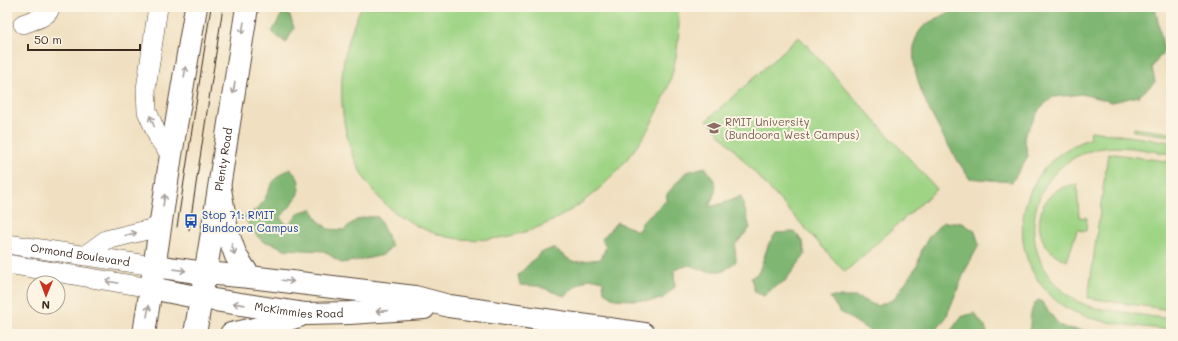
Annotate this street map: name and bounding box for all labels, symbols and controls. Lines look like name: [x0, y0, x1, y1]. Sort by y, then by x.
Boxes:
one-way arrow: [239, 21, 247, 34]
scale bar: [28, 26, 140, 52]
text: 50 m: [34, 31, 62, 47]
one-way arrow: [181, 65, 189, 78]
one-way arrow: [230, 81, 238, 94]
place label: RMIT University (Bundoora West Campus): [725, 114, 859, 142]
one-way arrow: [147, 115, 155, 127]
school or university icon: RMIT University (Bundoora West Campus): [706, 120, 722, 136]
street label: Plenty Road: [211, 126, 235, 192]
one-way arrow: [160, 194, 168, 207]
place label: Stop 71: RMIT Bundoora Campus: [202, 207, 298, 235]
bus stop icon: Stop 71: RMIT Bundoora Campus: [183, 213, 199, 229]
one-way arrow: [124, 230, 137, 238]
street label: Ormond Boulevard: [30, 240, 131, 269]
one-way arrow: [230, 242, 237, 255]
one-way arrow: [173, 266, 186, 273]
north arrow: [26, 275, 66, 315]
one-way arrow: [281, 277, 294, 285]
one-way arrow: [106, 278, 119, 286]
text: N: [42, 298, 50, 313]
street label: McKimmies Road: [254, 298, 344, 321]
one-way arrow: [233, 300, 246, 308]
one-way arrow: [144, 305, 152, 318]
one-way arrow: [376, 307, 389, 314]

